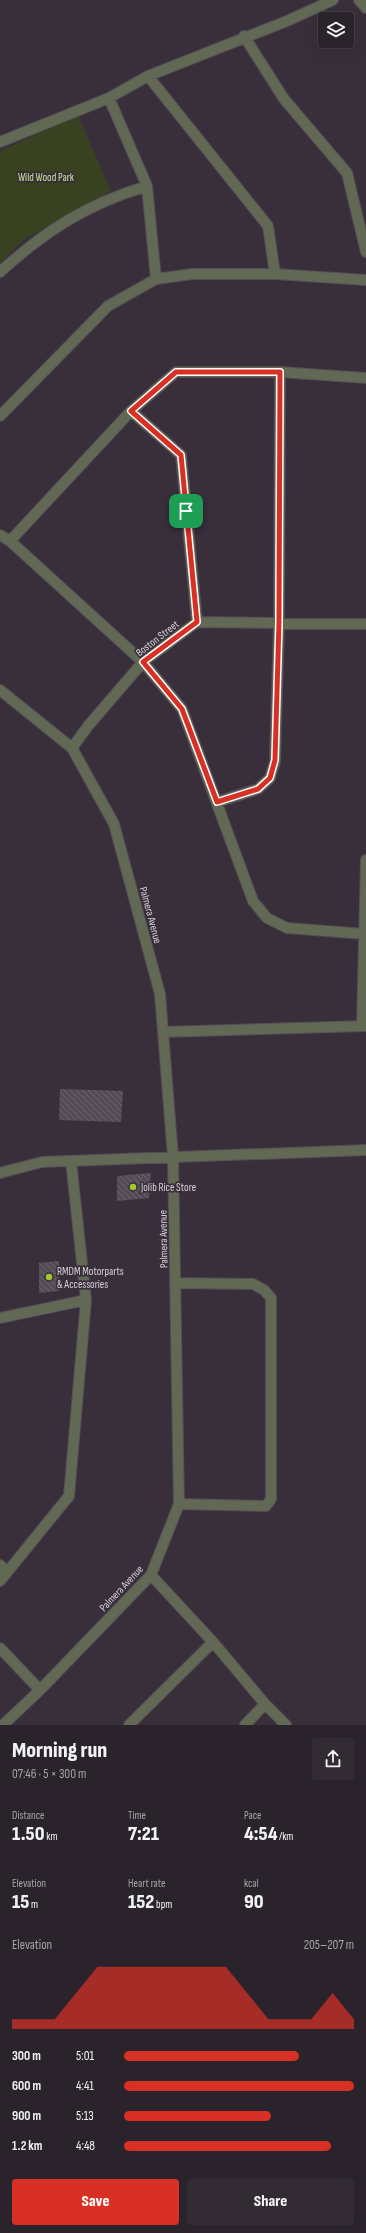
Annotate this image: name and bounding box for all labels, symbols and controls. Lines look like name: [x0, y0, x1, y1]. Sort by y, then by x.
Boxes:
map controls: [318, 12, 354, 48]
button: layers: [318, 12, 354, 48]
park label: Wild Wood Park: [18, 171, 75, 184]
pin: [169, 494, 203, 528]
icon: arrive: [175, 500, 197, 522]
street label: Boston Street: [133, 617, 182, 659]
street label: Palmera Avenue: [137, 885, 164, 945]
place label: Jolib Rice Store: [140, 1181, 196, 1194]
marker: Jolib Rice Store: [128, 1182, 138, 1192]
street label: Palmera Avenue: [156, 1210, 171, 1268]
place label: RMDM Motorparts & Accessories: [57, 1265, 124, 1291]
marker: RMDM Motorparts & Accessories: [44, 1272, 54, 1282]
street label: Palmera Avenue: [97, 1563, 146, 1614]
text: Morning run: [12, 1737, 107, 1764]
button: share: [312, 1738, 354, 1780]
text: 07:46 · 5 × 300 m: [12, 1766, 86, 1782]
text: Distance: [12, 1809, 44, 1822]
text: Time: [128, 1809, 146, 1822]
text: Pace: [244, 1809, 262, 1822]
text: 1.50: [12, 1822, 45, 1846]
text: 7:21: [128, 1822, 159, 1846]
text: 4:54: [244, 1822, 277, 1846]
text: km: [45, 1830, 58, 1843]
text: /km: [277, 1830, 293, 1843]
text: Elevation: [12, 1877, 46, 1890]
text: Heart rate: [128, 1877, 166, 1890]
text: kcal: [244, 1877, 259, 1890]
text: 15: [12, 1890, 29, 1914]
text: 152: [128, 1890, 154, 1914]
text: 90: [244, 1890, 264, 1914]
text: m: [29, 1898, 38, 1911]
text: bpm: [154, 1898, 172, 1911]
text: Elevation: [12, 1937, 52, 1953]
text: 205–207 m: [304, 1937, 354, 1953]
text: 300 m: [12, 2048, 41, 2064]
text: 5:01: [76, 2048, 94, 2064]
text: 600 m: [12, 2078, 41, 2094]
text: 4:41: [76, 2078, 94, 2094]
text: 900 m: [12, 2108, 41, 2124]
text: 5:13: [76, 2108, 94, 2124]
text: 1.2 km: [12, 2138, 42, 2154]
text: 4:48: [76, 2138, 95, 2154]
button: Save: [12, 2179, 179, 2225]
button: Share: [187, 2179, 354, 2225]

